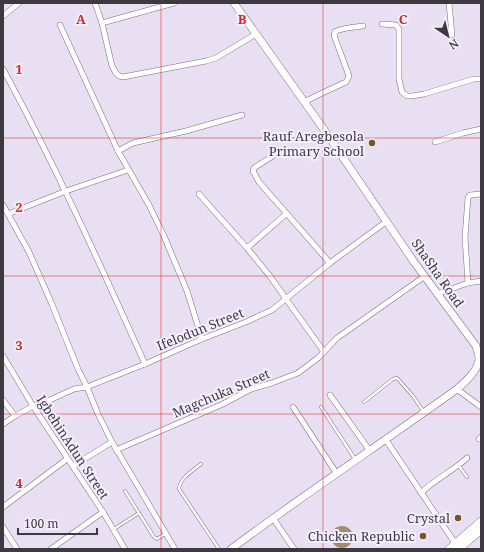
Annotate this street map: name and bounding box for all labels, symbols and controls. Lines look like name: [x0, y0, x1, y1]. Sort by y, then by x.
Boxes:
text: A: [76, 10, 86, 28]
text: B: [238, 10, 247, 28]
text: C: [399, 10, 408, 28]
north arrow: [428, 16, 468, 56]
text: N: [446, 36, 462, 53]
text: 1: [15, 60, 23, 78]
place label: Rauf Aregbesola Primary School: [263, 127, 364, 160]
marker: Rauf Aregbesola Primary School: [367, 138, 377, 148]
text: 2: [15, 198, 23, 216]
street label: ShaSha Road: [408, 235, 468, 311]
street label: Ifelodun Street: [154, 303, 247, 355]
text: 3: [15, 336, 23, 354]
street label: Magchuka Street: [170, 364, 273, 422]
street label: IgbehinAdun Street: [33, 391, 114, 503]
text: 4: [15, 474, 23, 492]
place label: Crystal: [407, 509, 450, 527]
scale bar: [18, 510, 97, 536]
marker: Crystal: [453, 513, 463, 523]
text: 100 m: [24, 515, 59, 532]
place label: Chicken Republic: [308, 527, 415, 545]
marker: Chicken Republic: [418, 531, 428, 541]

